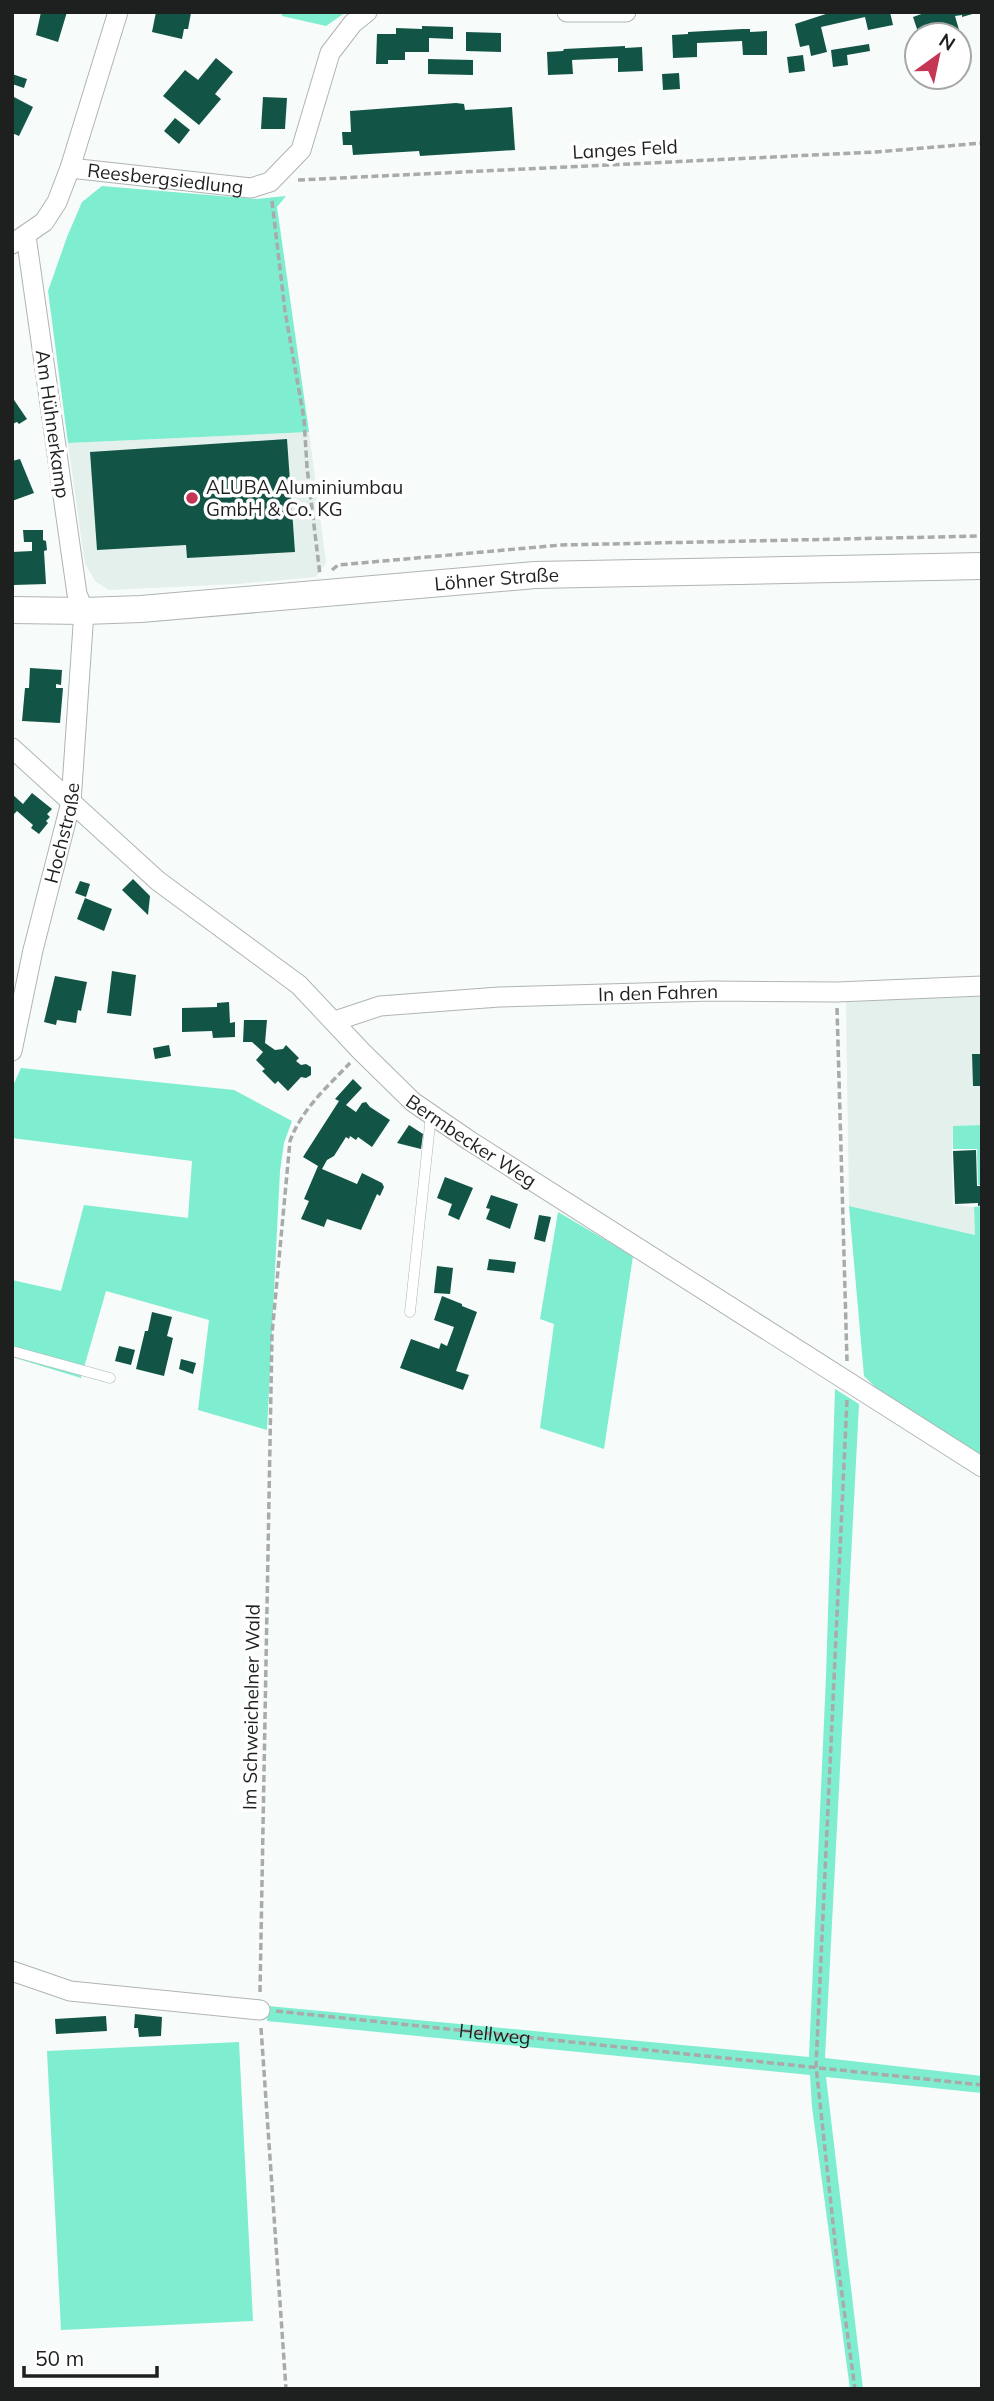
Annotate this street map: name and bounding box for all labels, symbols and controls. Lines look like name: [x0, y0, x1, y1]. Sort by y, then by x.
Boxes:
north arrow: [903, 21, 973, 91]
text: N: [935, 28, 960, 56]
street label: Langes Feld: [572, 134, 678, 164]
street label: Reesbergsiedlung: [86, 158, 245, 199]
street label: Am Hühnerkamp: [31, 348, 75, 500]
place label: ALUBA Aluminiumbau GmbH & Co. KG: [206, 475, 403, 521]
marker: ALUBA Aluminiumbau GmbH & Co. KG: [184, 490, 200, 506]
street label: Löhner Straße: [433, 563, 559, 596]
street label: Hochstraße: [39, 782, 84, 886]
street label: In den Fahren: [598, 979, 718, 1006]
street label: Bermbecker Weg: [401, 1089, 541, 1192]
street label: Im Schweichelner Wald: [237, 1604, 265, 1810]
street label: Hellweg: [458, 2018, 532, 2050]
scale bar: [24, 2334, 158, 2378]
text: 50 m: [35, 2345, 84, 2371]

